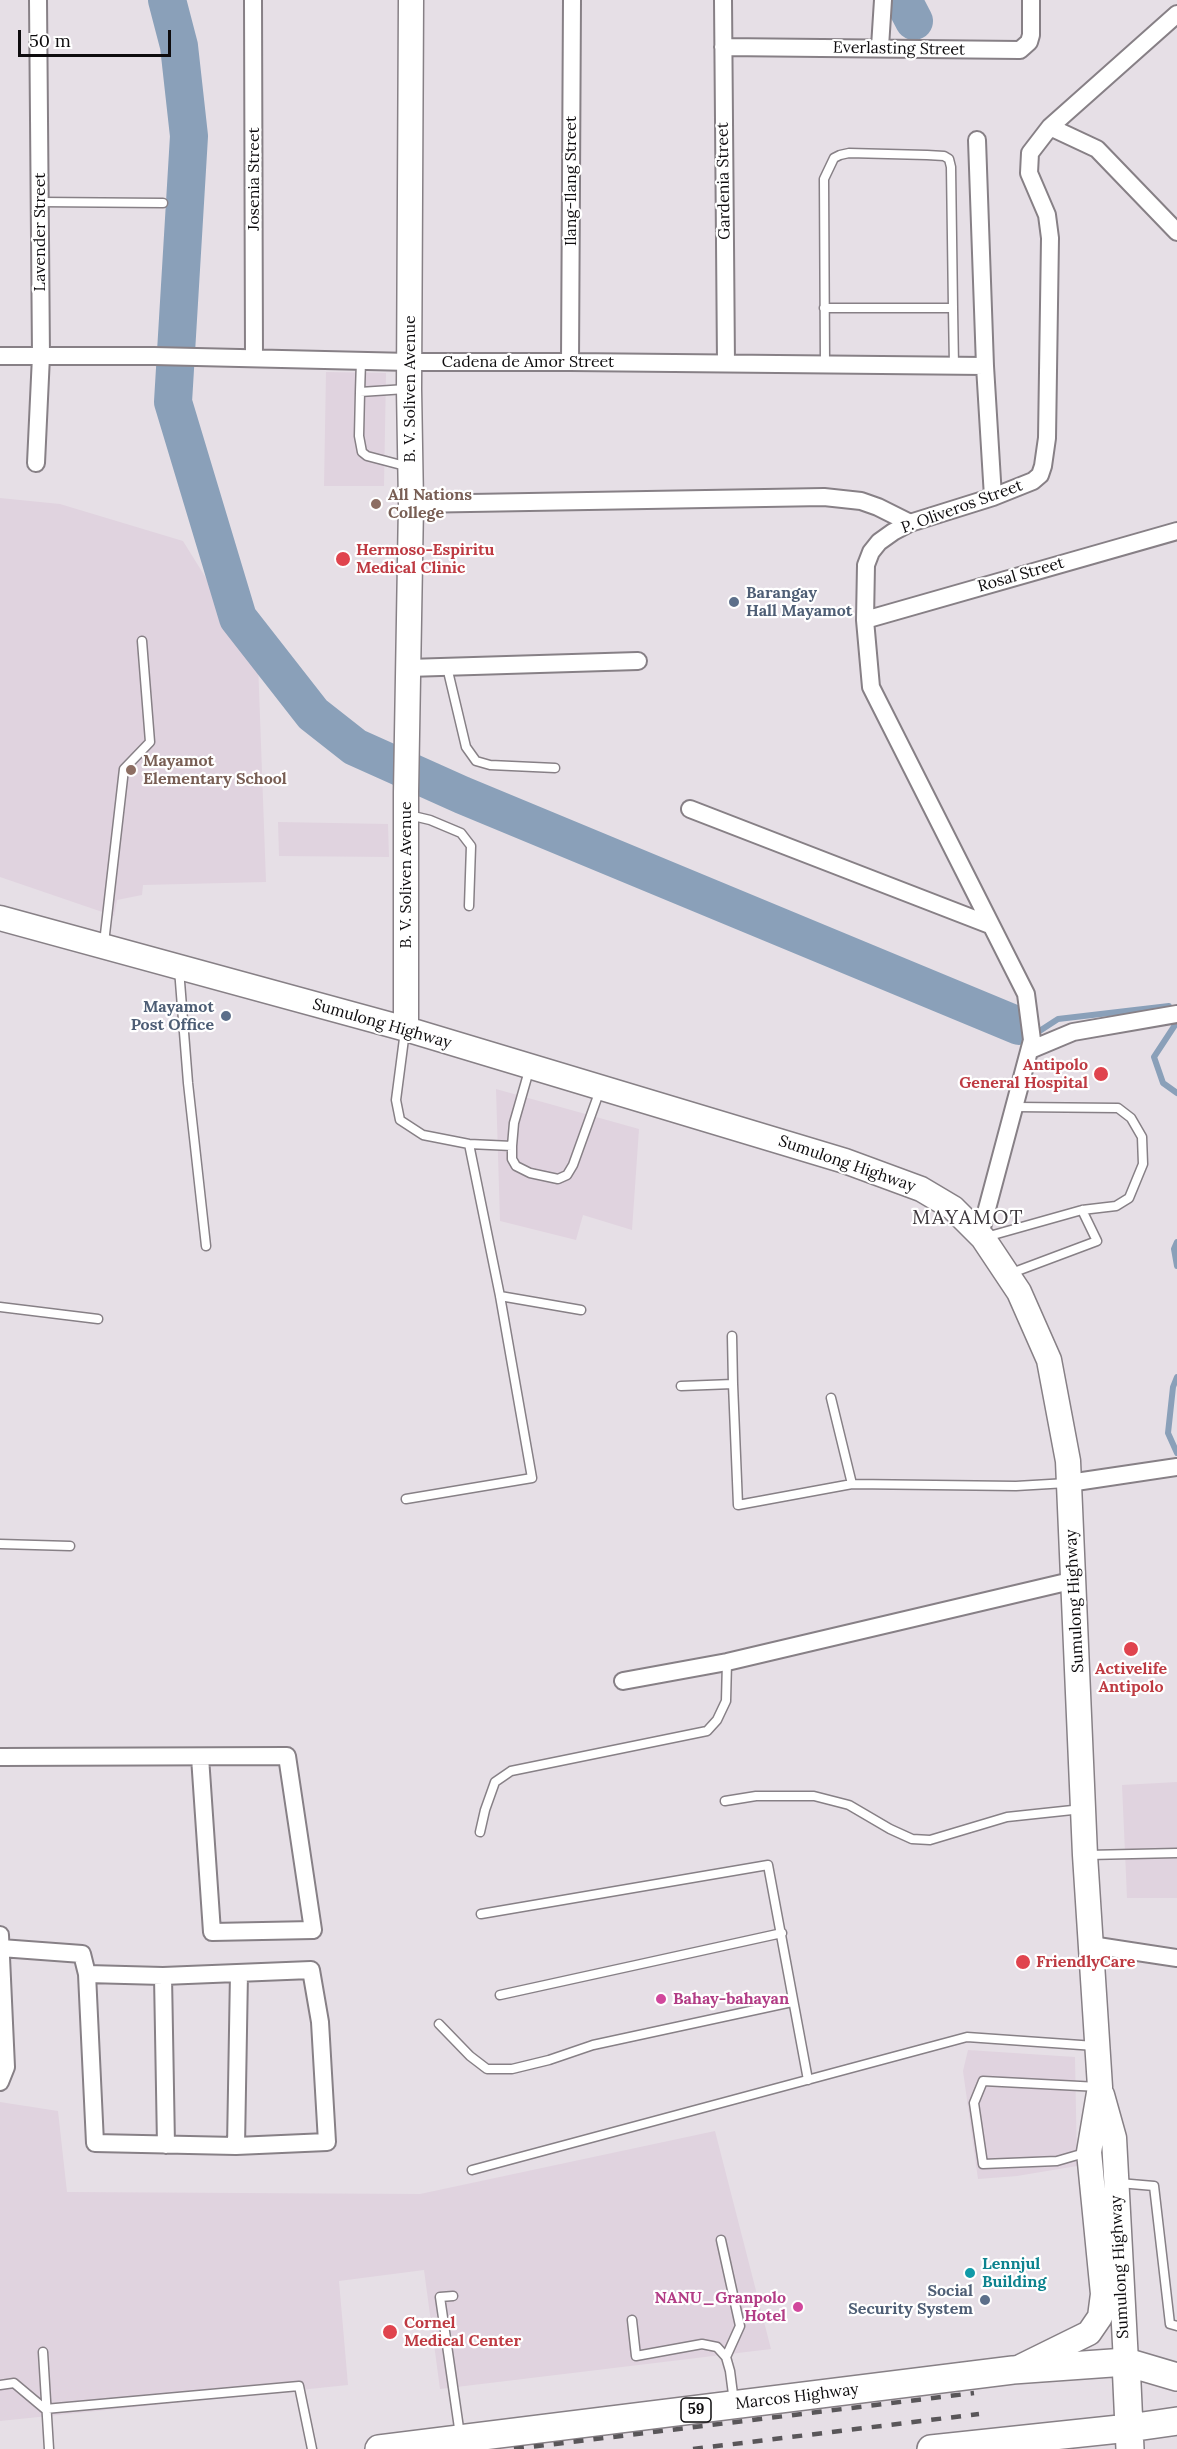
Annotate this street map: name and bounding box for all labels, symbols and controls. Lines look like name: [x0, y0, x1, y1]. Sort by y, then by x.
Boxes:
scale bar: [21, 18, 174, 56]
text: 50 m: [29, 29, 71, 52]
street label: Everlasting Street: [833, 38, 965, 60]
street label: Ilang-Ilang Street: [561, 116, 581, 246]
street label: Gardenia Street: [713, 122, 735, 240]
street label: Josenia Street: [244, 127, 264, 231]
street label: Lavender Street: [30, 173, 50, 291]
street label: B. V. Soliven Avenue: [400, 315, 420, 463]
street label: Cadena de Amor Street: [442, 352, 614, 372]
street label: P. Oliveros Street: [899, 476, 1025, 538]
place label: All Nations College: [388, 485, 472, 523]
marker: All Nations College: [369, 497, 383, 511]
place label: Hermoso-Espiritu Medical Clinic: [356, 540, 494, 578]
marker: Hermoso-Espiritu Medical Clinic: [334, 550, 352, 568]
street label: Rosal Street: [976, 554, 1066, 596]
place label: Barangay Hall Mayamot: [746, 583, 852, 621]
marker: Barangay Hall Mayamot: [727, 595, 741, 609]
place label: Mayamot Elementary School: [143, 751, 287, 789]
marker: Mayamot Elementary School: [124, 763, 138, 777]
street label: B. V. Soliven Avenue: [396, 801, 416, 949]
street label: Sumulong Highway: [310, 995, 454, 1053]
place label: Mayamot Post Office: [131, 997, 214, 1035]
marker: Mayamot Post Office: [219, 1009, 233, 1023]
place label: Antipolo General Hospital: [959, 1055, 1088, 1093]
marker: Antipolo General Hospital: [1092, 1065, 1110, 1083]
street label: Sumulong Highway: [776, 1132, 918, 1196]
district label: MAYAMOT: [912, 1206, 1024, 1230]
street label: Sumulong Highway: [1062, 1529, 1088, 1673]
marker: Activelife Antipolo: [1122, 1640, 1140, 1658]
place label: Activelife Antipolo: [1095, 1659, 1167, 1697]
place label: FriendlyCare: [1036, 1952, 1135, 1972]
marker: FriendlyCare: [1014, 1953, 1032, 1971]
place label: Bahay-bahayan: [673, 1989, 789, 2009]
marker: Bahay-bahayan: [654, 1992, 668, 2006]
street label: Sumulong Highway: [1107, 2195, 1133, 2339]
place label: Lennjul Building: [982, 2254, 1046, 2292]
marker: Lennjul Building: [963, 2266, 977, 2280]
place label: Social Security System: [848, 2281, 973, 2319]
place label: NANU_Granpolo Hotel: [655, 2288, 786, 2326]
marker: Social Security System: [978, 2293, 992, 2307]
marker: NANU_Granpolo Hotel: [791, 2300, 805, 2314]
place label: Cornel Medical Center: [404, 2313, 521, 2351]
marker: Cornel Medical Center: [381, 2323, 399, 2341]
street label: Marcos Highway: [734, 2380, 860, 2414]
road number: 59: [681, 2398, 711, 2422]

